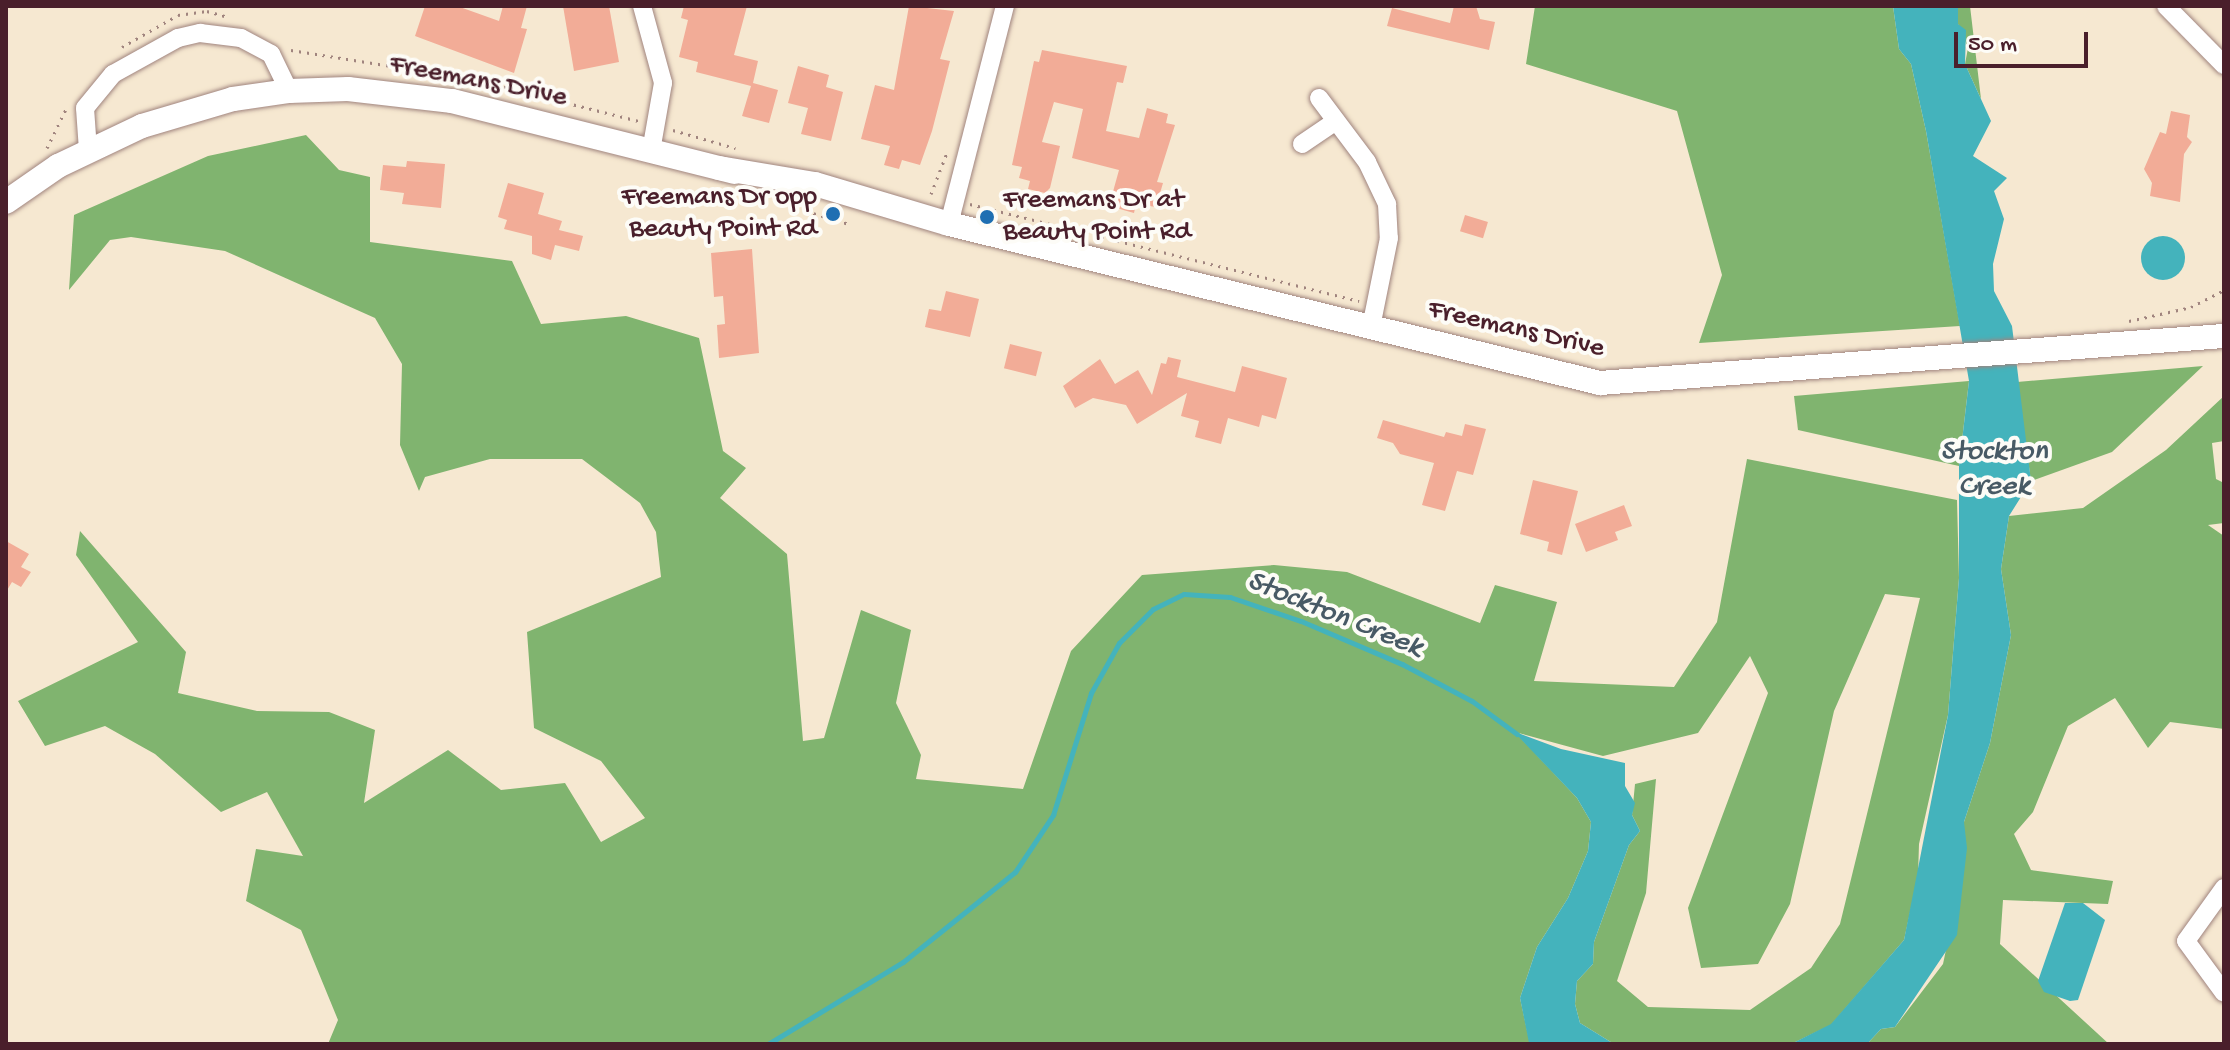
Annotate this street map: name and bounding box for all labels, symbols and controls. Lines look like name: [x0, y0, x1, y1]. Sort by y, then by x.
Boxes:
scale bar: [1958, 16, 2092, 66]
text: 50 m: [1968, 31, 2017, 60]
street label: Freemans Drive: [387, 48, 569, 116]
place label: Freemans Dr opp Beauty Point Rd: [621, 181, 817, 247]
place label: Freemans Dr at Beauty Point Rd: [1003, 184, 1191, 250]
marker: Freemans Dr opp Beauty Point Rd: [824, 205, 842, 223]
marker: Freemans Dr at Beauty Point Rd: [978, 208, 996, 226]
street label: Freemans Drive: [1425, 293, 1607, 367]
water label: Stockton Creek: [1940, 435, 2048, 506]
water label: Stockton Creek: [1241, 565, 1427, 667]

